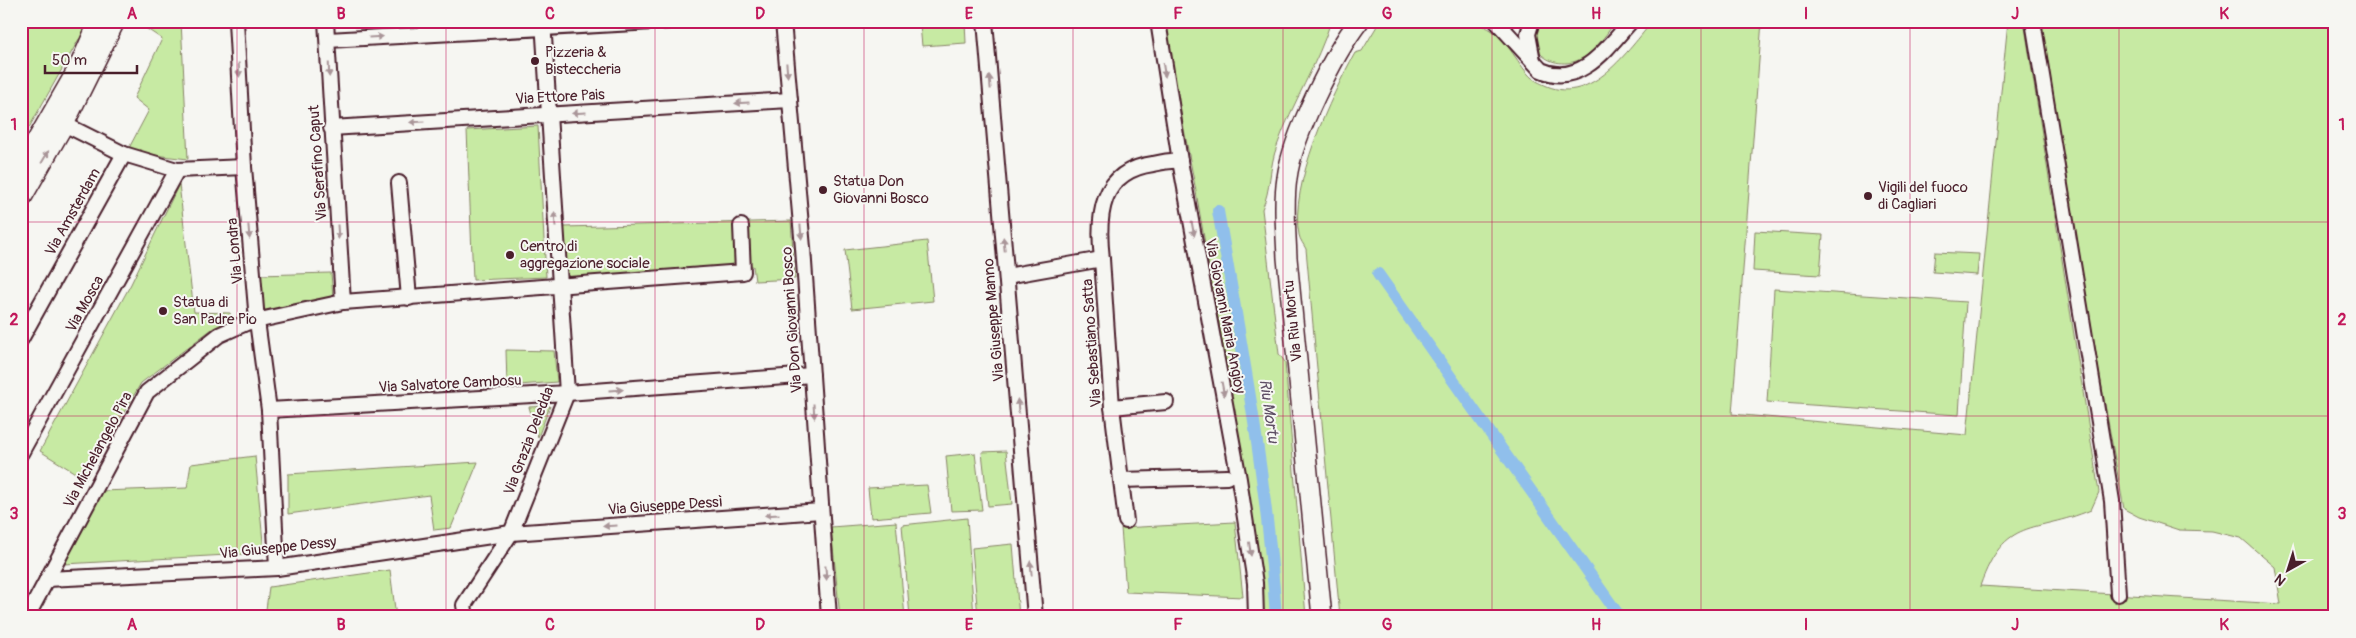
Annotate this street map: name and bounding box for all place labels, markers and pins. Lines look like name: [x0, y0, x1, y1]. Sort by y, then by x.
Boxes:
place label: Pizzeria & Bisteccheria: [545, 43, 621, 79]
marker: Pizzeria & Bisteccheria: [529, 55, 541, 67]
place label: Statua Don Giovanni Bosco: [833, 172, 929, 208]
place label: Vigili del fuoco di Cagliari: [1878, 178, 1968, 214]
marker: Statua Don Giovanni Bosco: [817, 184, 829, 196]
marker: Vigili del fuoco di Cagliari: [1862, 190, 1874, 202]
place label: Centro di aggregazione sociale: [520, 237, 650, 273]
marker: Centro di aggregazione sociale: [504, 249, 516, 261]
place label: Statua di San Padre Pio: [173, 293, 257, 329]
marker: Statua di San Padre Pio: [157, 305, 169, 317]

